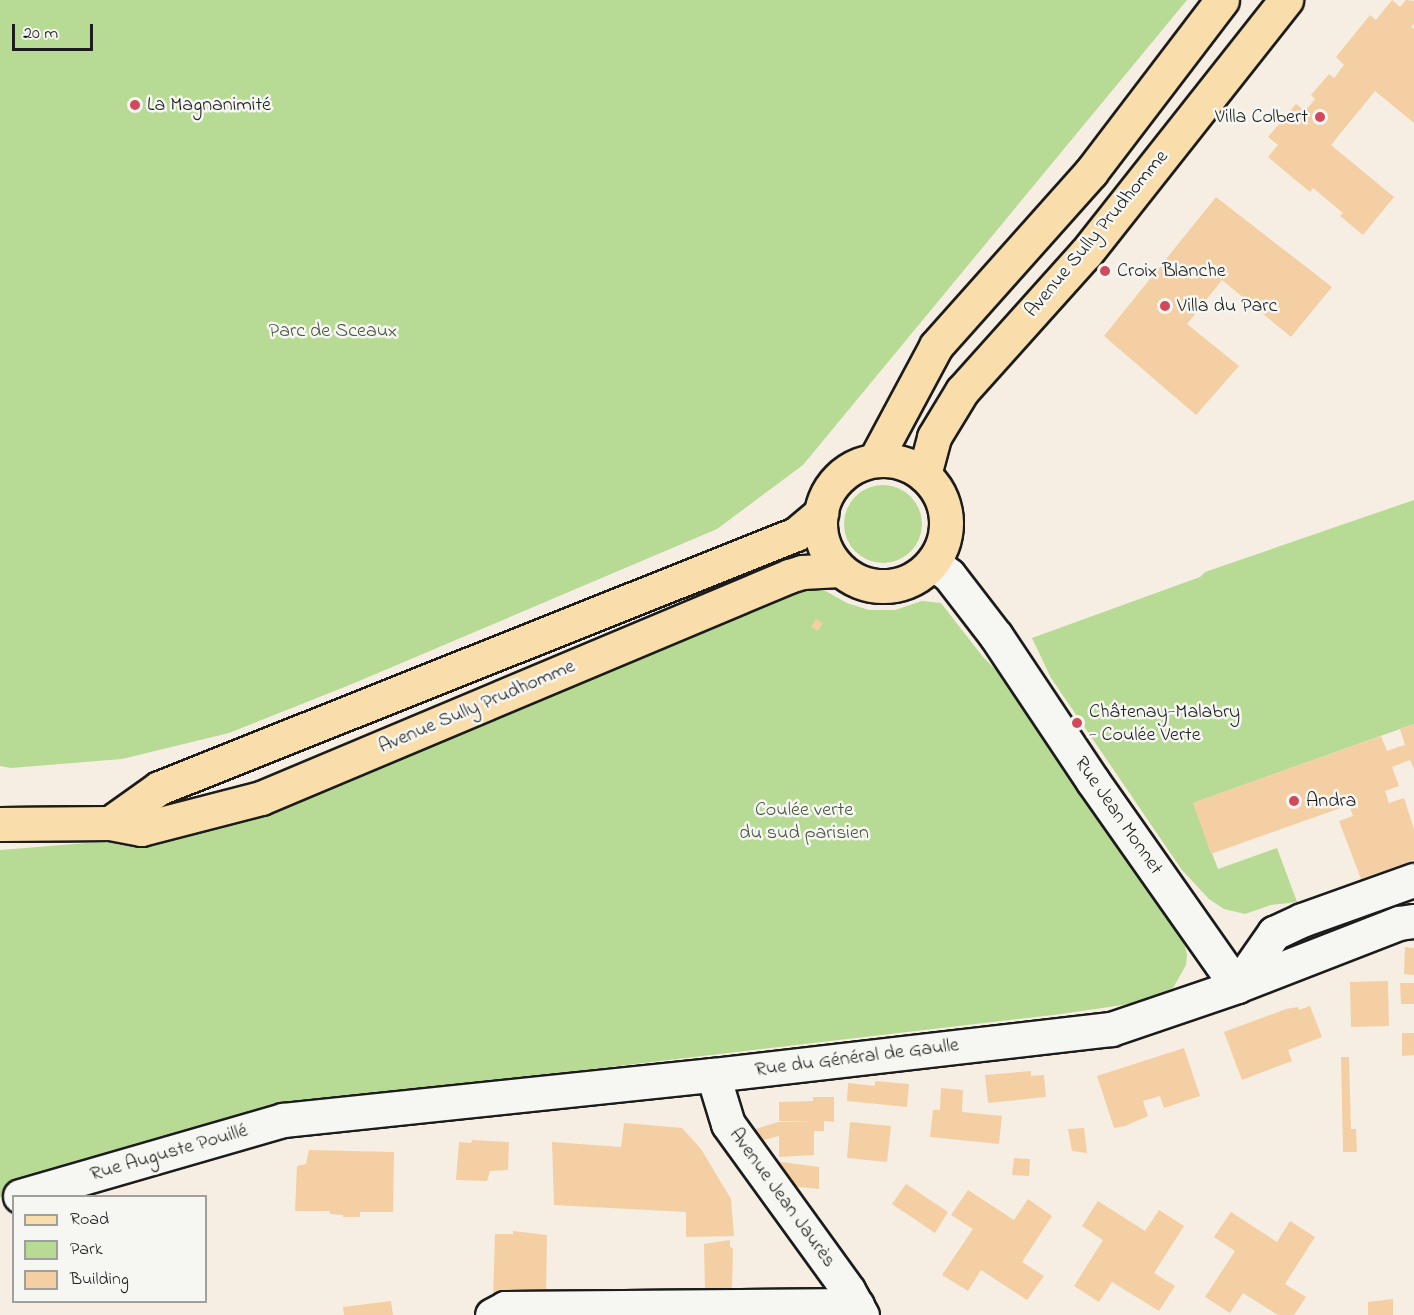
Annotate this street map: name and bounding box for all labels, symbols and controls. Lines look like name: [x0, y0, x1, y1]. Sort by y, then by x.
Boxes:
scale bar: [15, 12, 96, 50]
text: 20 m: [23, 21, 58, 47]
place label: La Magnanimité: [147, 93, 271, 117]
marker: La Magnanimité: [128, 98, 142, 112]
place label: Villa Colbert: [1215, 105, 1308, 129]
marker: Villa Colbert: [1313, 110, 1327, 124]
street label: Avenue Sully Prudhomme: [1020, 145, 1174, 323]
place label: Croix Blanche: [1117, 259, 1226, 283]
marker: Croix Blanche: [1098, 264, 1112, 278]
place label: Villa du Parc: [1177, 294, 1277, 318]
marker: Villa du Parc: [1158, 299, 1172, 313]
park label: Parc de Sceaux: [269, 319, 397, 343]
street label: Avenue Sully Prudhomme: [375, 655, 579, 759]
place label: Châtenay-Malabry - Coulée Verte: [1089, 700, 1240, 747]
marker: Châtenay-Malabry - Coulée Verte: [1070, 716, 1084, 730]
street label: Rue Jean Monnet: [1068, 752, 1168, 880]
place label: Andra: [1306, 789, 1356, 813]
marker: Andra: [1287, 794, 1301, 808]
park label: Coulée verte du sud parisien: [739, 799, 869, 846]
street label: Rue du Général de Gaulle: [754, 1034, 960, 1082]
street label: Rue Auguste Pouillé: [87, 1119, 251, 1187]
street label: Avenue Jean Jaurès: [723, 1124, 841, 1272]
legend: [12, 1195, 207, 1303]
text: Road: [70, 1207, 109, 1233]
text: Park: [70, 1237, 103, 1263]
text: Building: [70, 1267, 129, 1293]

